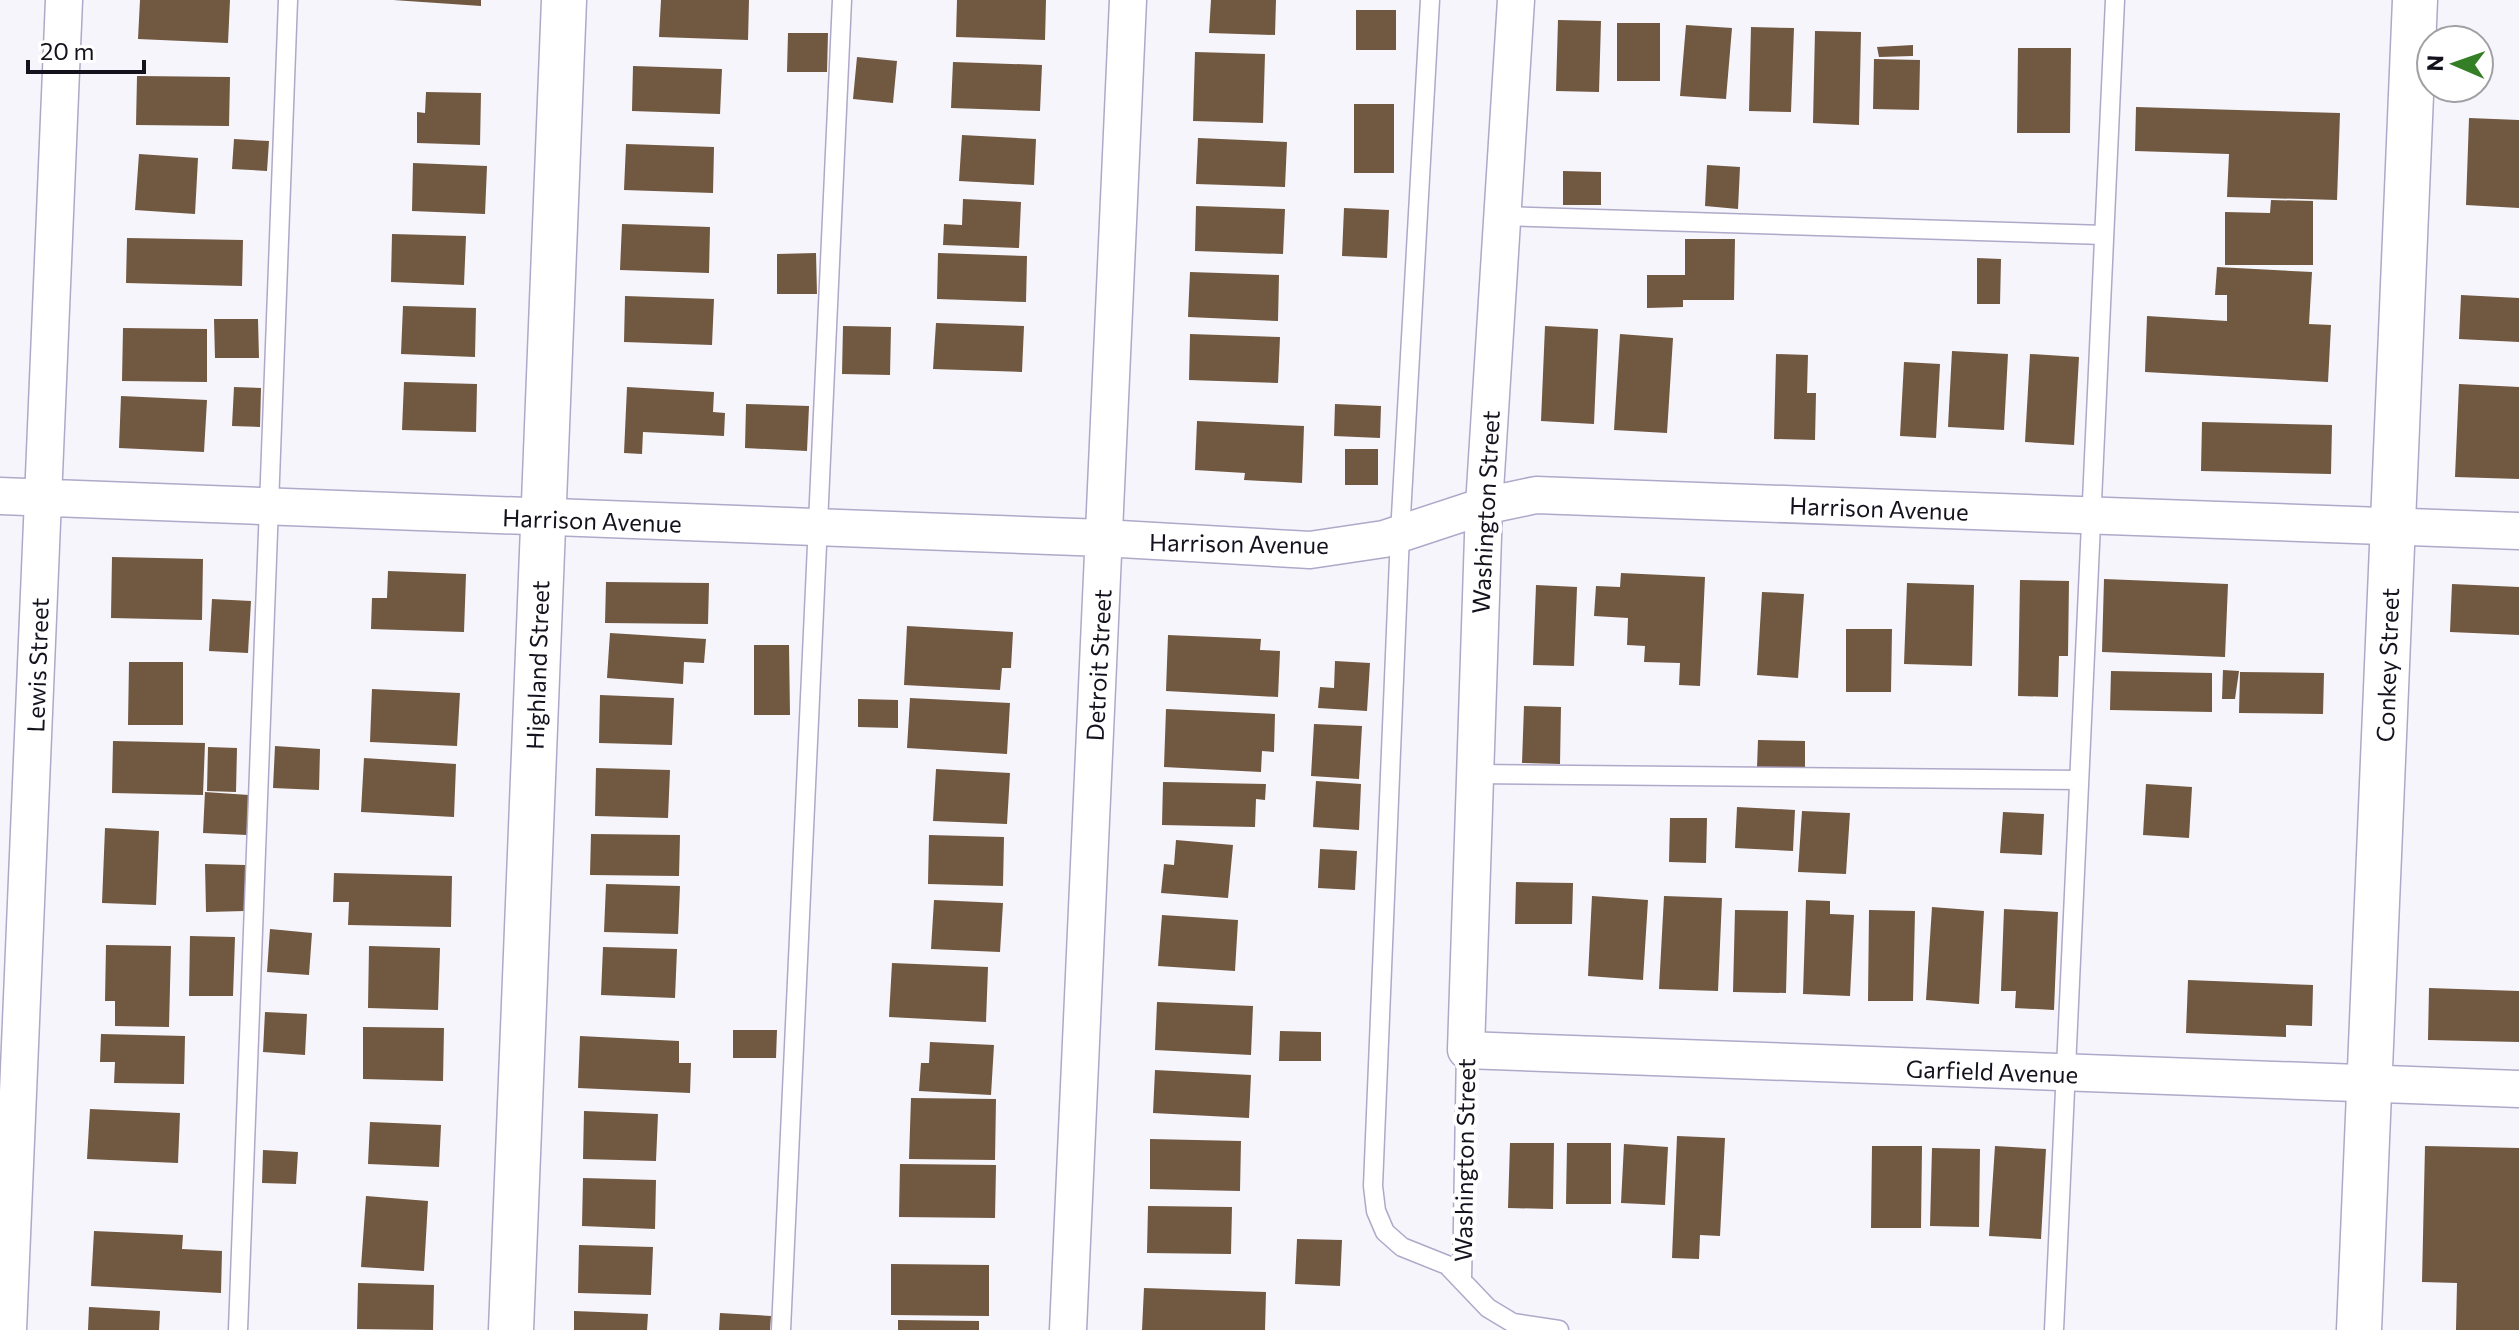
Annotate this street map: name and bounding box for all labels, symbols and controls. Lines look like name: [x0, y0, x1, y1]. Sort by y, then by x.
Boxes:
scale bar: [28, 24, 144, 74]
north arrow: [2415, 24, 2495, 104]
text: 20 m: [40, 36, 94, 65]
text: N: [2421, 55, 2448, 72]
street label: Washington Street: [1465, 409, 1505, 614]
street label: Harrison Avenue: [1789, 490, 1969, 526]
street label: Harrison Avenue: [502, 502, 682, 538]
street label: Harrison Avenue: [1149, 527, 1329, 559]
street label: Highland Street: [520, 580, 554, 750]
street label: Conkey Street: [2370, 587, 2404, 743]
street label: Detroit Street: [1080, 588, 1116, 742]
street label: Lewis Street: [20, 597, 54, 733]
street label: Garfield Avenue: [1905, 1053, 2079, 1089]
street label: Washington Street: [1448, 1058, 1480, 1262]

